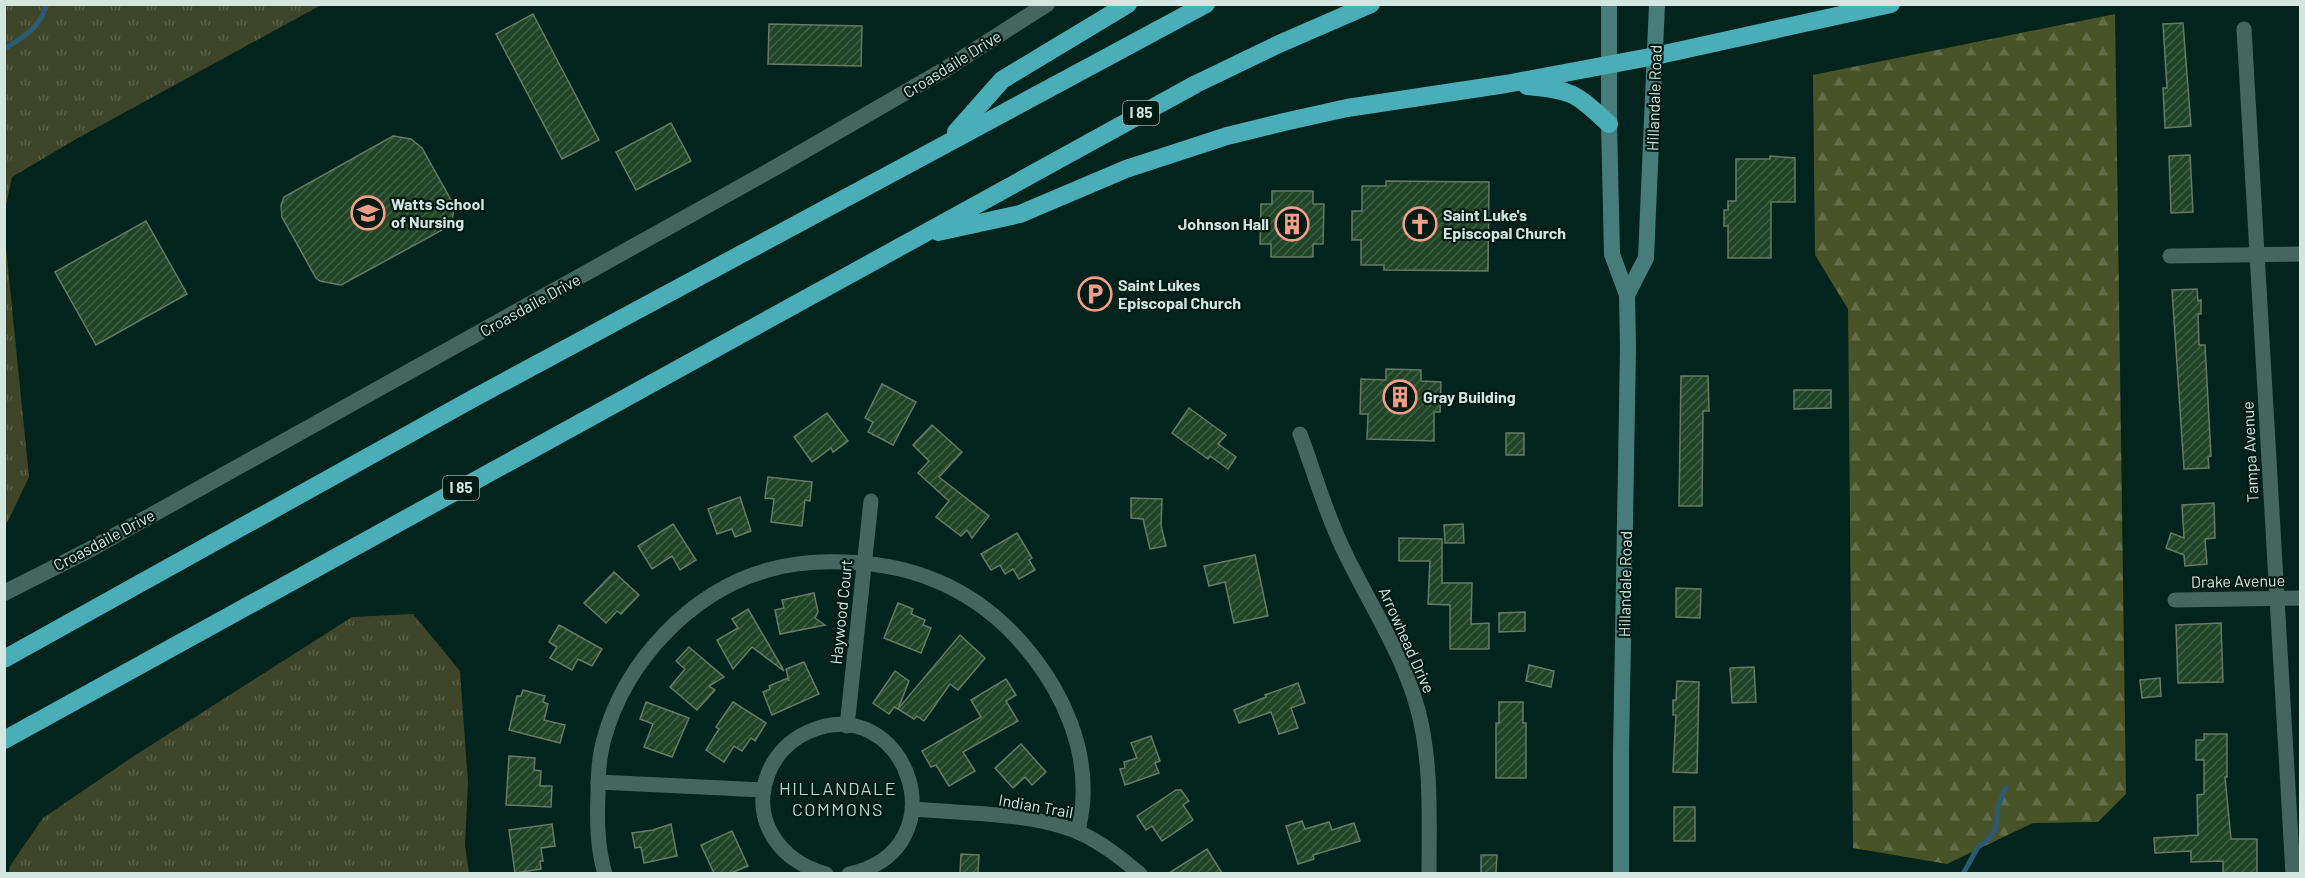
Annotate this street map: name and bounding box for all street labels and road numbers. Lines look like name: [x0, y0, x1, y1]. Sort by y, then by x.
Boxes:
street label: Croasdaile Drive: [899, 26, 1004, 101]
street label: Hillandale Road: [1642, 45, 1665, 151]
road number: I 85: [1123, 101, 1159, 125]
street label: Croasdaile Drive: [476, 269, 583, 340]
street label: Tampa Avenue: [2237, 401, 2262, 503]
road number: I 85: [443, 476, 479, 500]
street label: Croasdaile Drive: [50, 505, 158, 574]
street label: Hillandale Road: [1614, 531, 1635, 637]
street label: Haywood Court: [826, 559, 855, 665]
street label: Drake Avenue: [2191, 570, 2285, 591]
street label: Arrowhead Drive: [1376, 584, 1439, 696]
street label: Indian Trail: [997, 790, 1075, 821]

